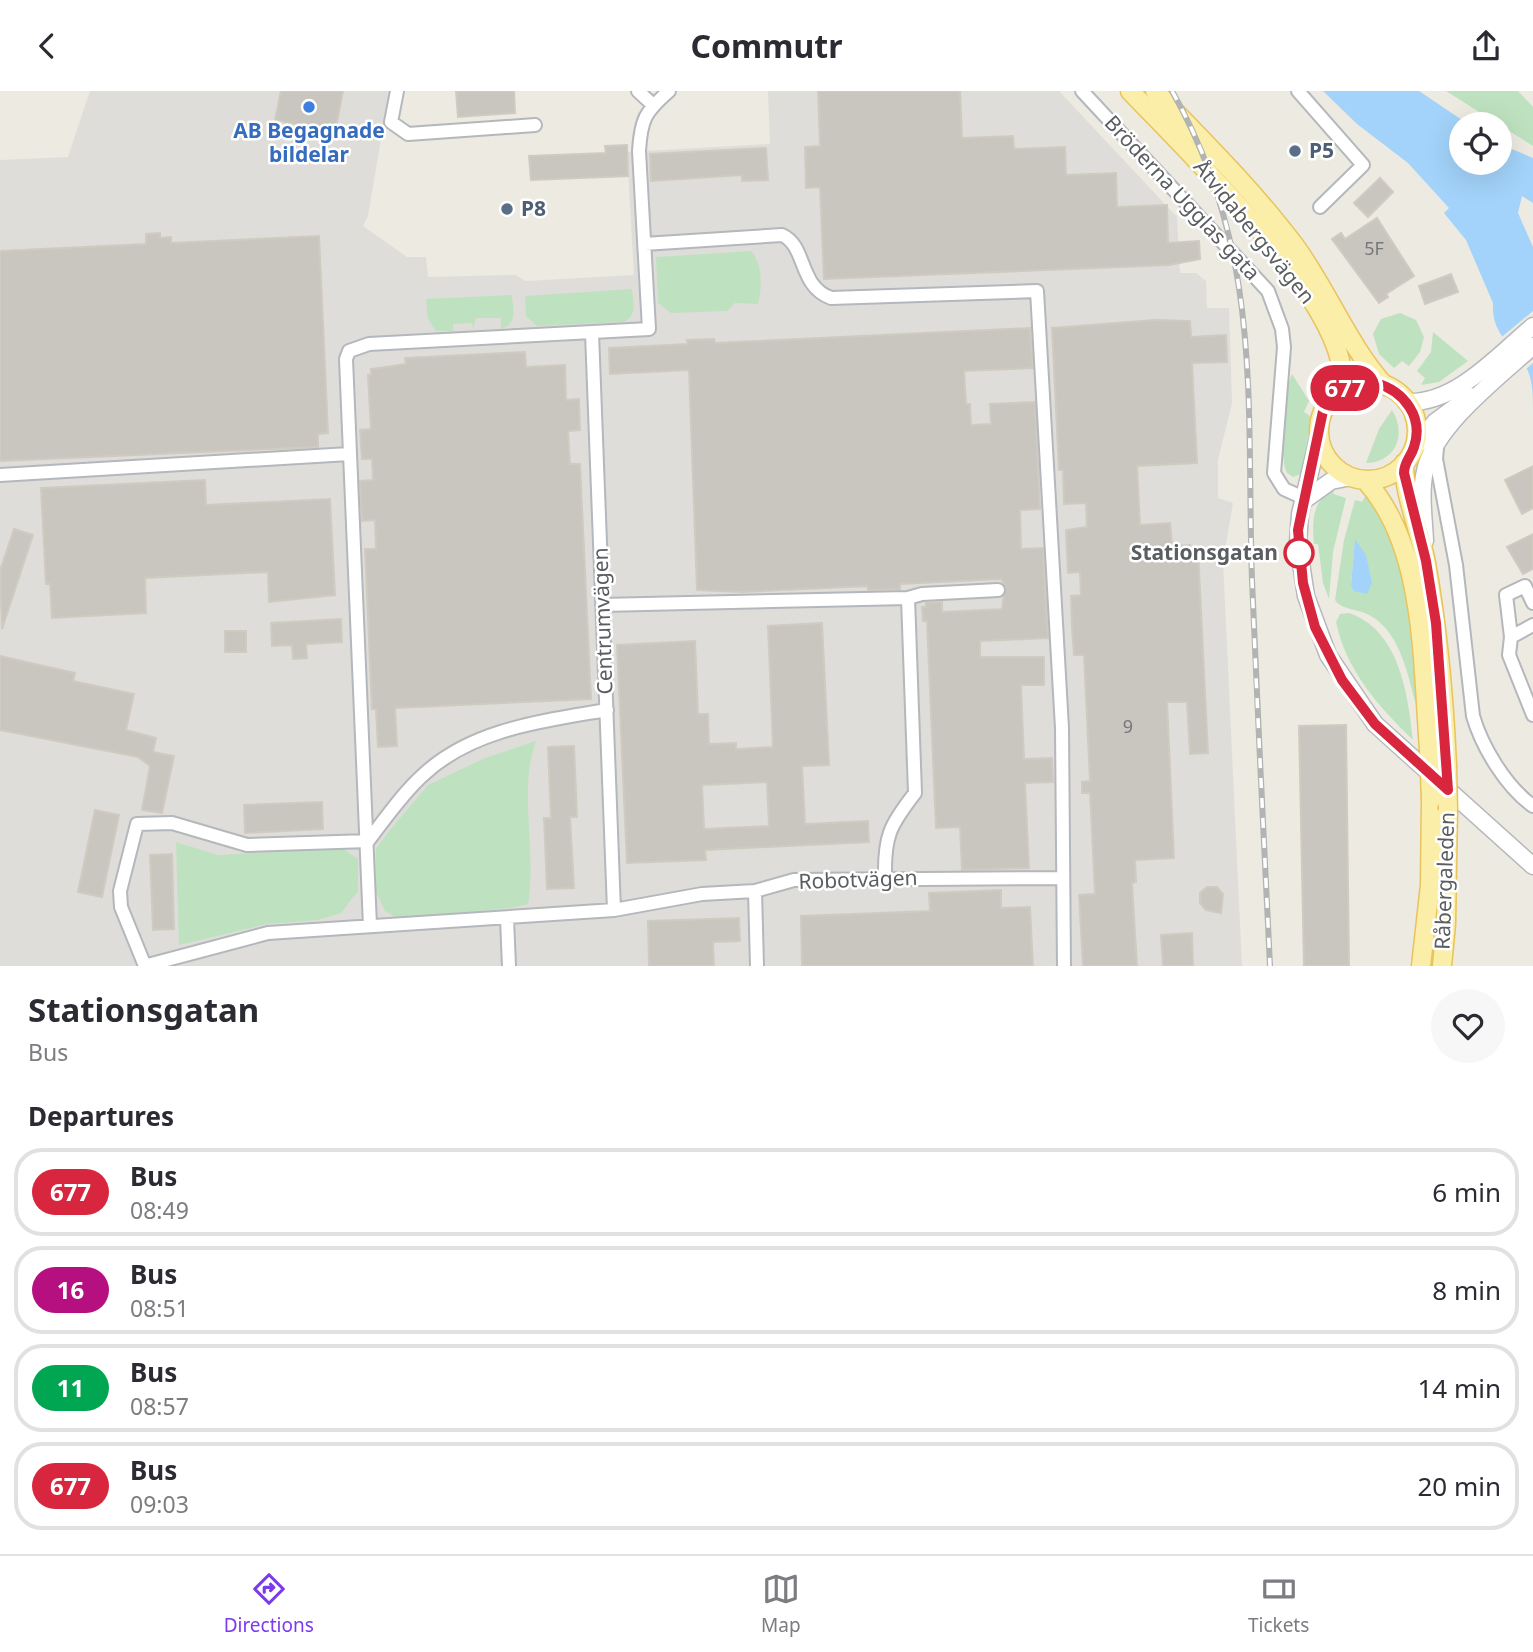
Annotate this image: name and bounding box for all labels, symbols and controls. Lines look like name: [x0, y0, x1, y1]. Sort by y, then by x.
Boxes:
text: Commutr: [691, 24, 842, 67]
icon: back: [28, 27, 66, 65]
icon: share: [1467, 27, 1505, 65]
marker: AB Begagnade bildelar: [301, 99, 317, 115]
street label: Bröderna Ugglas gata: [1099, 109, 1267, 286]
map controls: [1449, 112, 1512, 175]
button: locate: [1449, 112, 1512, 175]
place label: AB Begagnade bildelar: [233, 116, 385, 168]
place label: P5: [1309, 136, 1334, 164]
marker: P5: [1287, 143, 1303, 159]
street label: Åtvidabergsvägen: [1188, 153, 1322, 309]
place label: P8: [521, 194, 546, 222]
marker: P8: [499, 201, 515, 217]
house number: 5F: [1364, 236, 1384, 260]
line badge: 677: [1305, 365, 1385, 411]
text: 677: [1324, 371, 1366, 404]
place label: Stationsgatan: [1131, 538, 1278, 566]
marker: Stationsgatan: [1284, 538, 1314, 568]
street label: Centrumvägen: [585, 547, 619, 695]
house number: 9: [1123, 714, 1133, 738]
street label: Råbergaleden: [1428, 812, 1460, 950]
street label: Robotvägen: [798, 863, 918, 895]
text: Stationsgatan: [28, 987, 259, 1032]
button: heart: [1431, 989, 1505, 1063]
text: Bus: [28, 1036, 68, 1068]
text: Departures: [28, 1098, 174, 1134]
text: Bus: [130, 1158, 177, 1194]
text: 6 min: [1432, 1174, 1501, 1210]
text: 677: [50, 1175, 91, 1208]
text: 08:49: [130, 1194, 189, 1226]
text: Bus: [130, 1256, 177, 1292]
text: 8 min: [1432, 1272, 1501, 1308]
text: 16: [57, 1273, 84, 1306]
text: 08:51: [130, 1292, 189, 1324]
text: Bus: [130, 1354, 177, 1390]
text: 14 min: [1417, 1370, 1501, 1406]
text: 11: [57, 1371, 84, 1404]
text: 08:57: [130, 1390, 189, 1422]
text: Bus: [130, 1452, 177, 1488]
text: 20 min: [1417, 1468, 1501, 1504]
text: 677: [50, 1469, 91, 1502]
text: 09:03: [130, 1488, 189, 1520]
tab: Directions: [224, 1570, 314, 1638]
tab: Map: [761, 1570, 801, 1638]
tab: Tickets: [1248, 1570, 1309, 1638]

